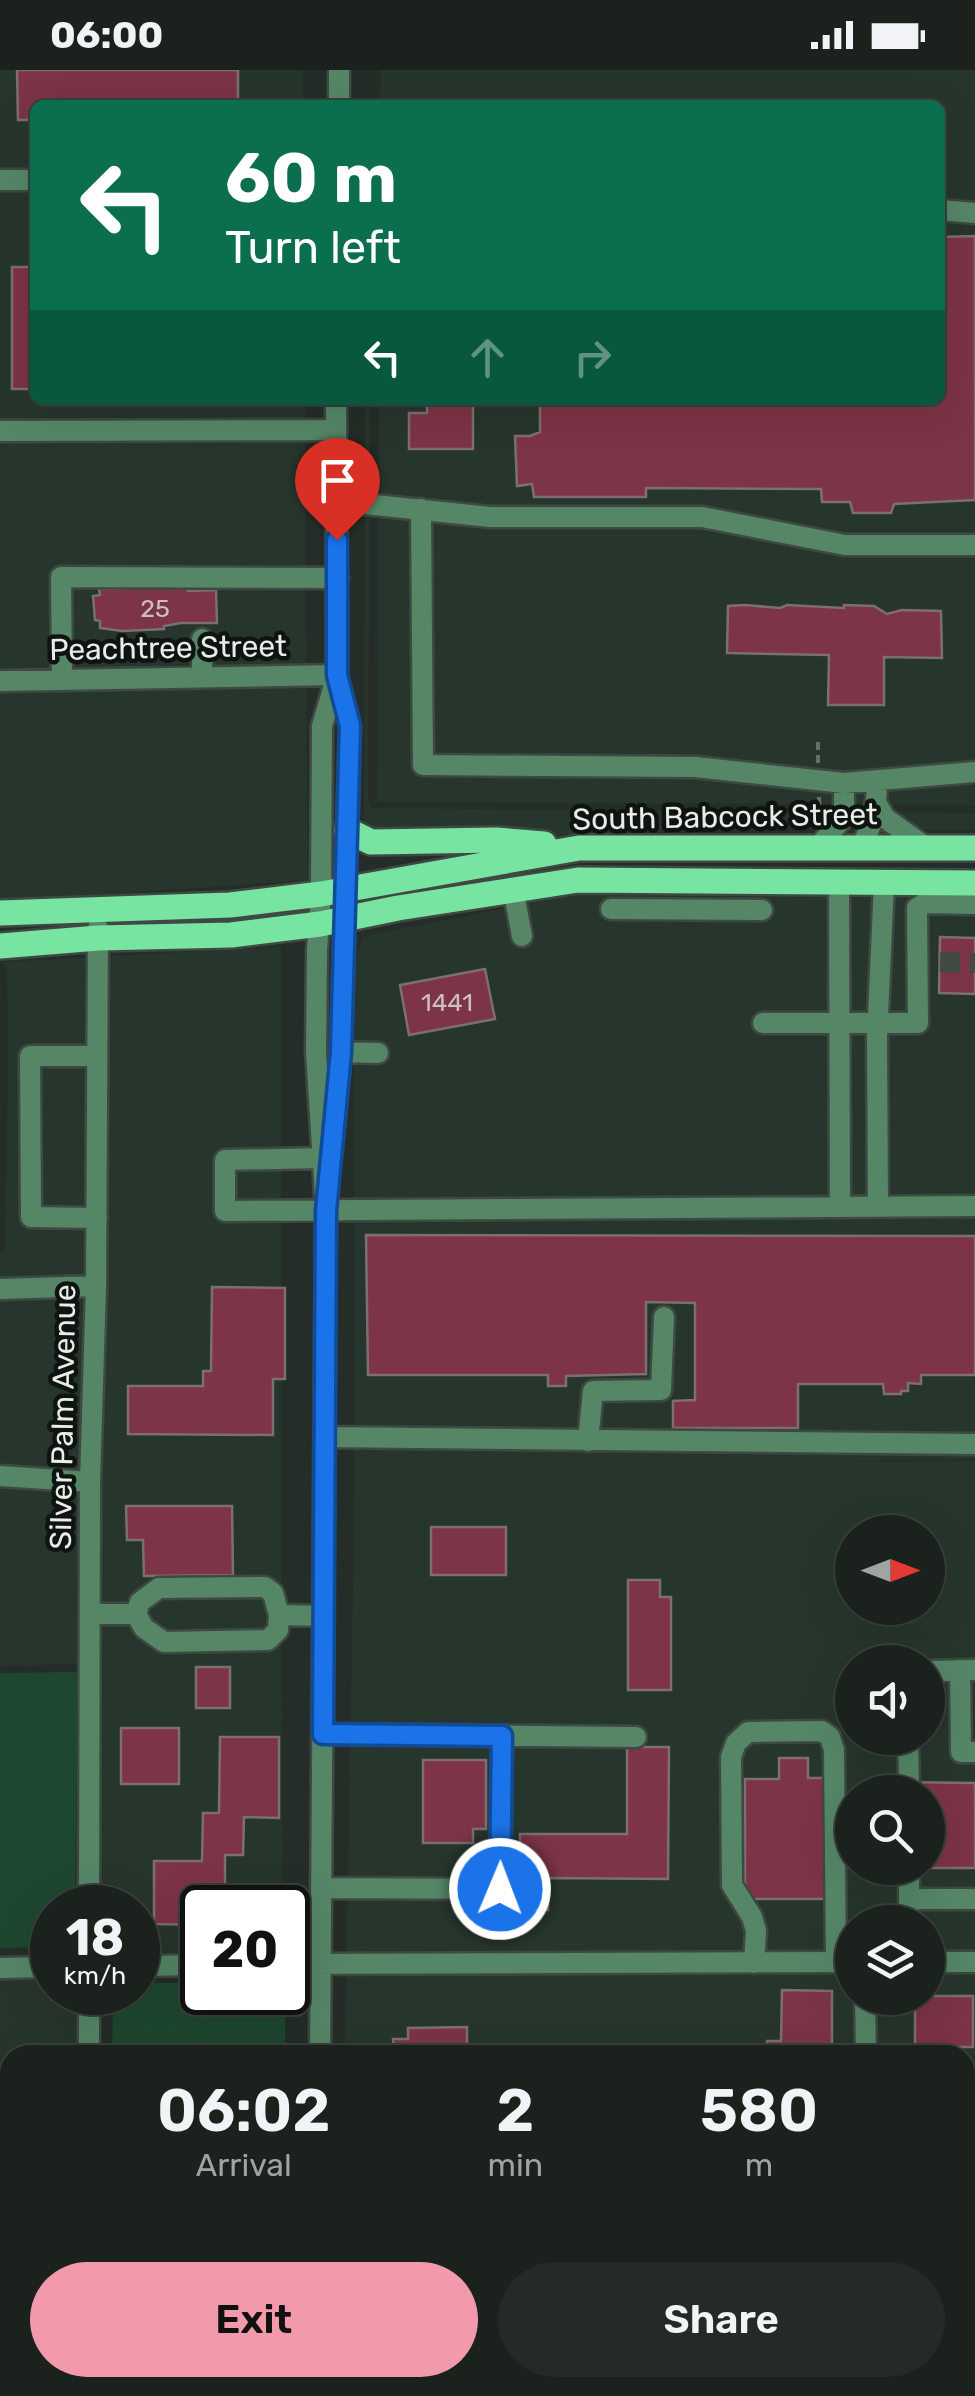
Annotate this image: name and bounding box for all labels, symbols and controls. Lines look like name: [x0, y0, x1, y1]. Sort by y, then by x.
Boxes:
text: 06:00: [50, 12, 163, 58]
text: 60 m: [225, 137, 397, 220]
icon: left: [60, 140, 190, 270]
text: Turn left: [225, 221, 401, 274]
icon: left: [355, 330, 410, 385]
icon: ahead: [460, 330, 515, 385]
icon: right: [565, 330, 620, 385]
pin: [295, 438, 380, 541]
icon: arrive: [310, 453, 365, 508]
house number: 25: [140, 594, 170, 623]
street label: Peachtree Street: [49, 628, 287, 668]
street label: South Babcock Street: [572, 796, 878, 838]
house number: 1441: [421, 988, 473, 1017]
street label: Silver Palm Avenue: [43, 1284, 83, 1550]
north arrow: [835, 1515, 945, 1625]
map controls: [835, 1515, 945, 2015]
button: sound: [835, 1645, 945, 1755]
button: search: [835, 1775, 945, 1885]
position arrow: [448, 1837, 552, 1941]
speed limit sign: 20: [180, 1885, 310, 2015]
button: layers: [835, 1905, 945, 2015]
text: 18: [66, 1908, 124, 1968]
text: km/h: [64, 1961, 126, 1990]
text: 06:02: [157, 2075, 330, 2146]
text: 2: [496, 2075, 534, 2146]
text: 580: [700, 2075, 818, 2146]
text: Arrival: [196, 2146, 292, 2184]
text: min: [487, 2146, 543, 2184]
text: m: [745, 2146, 773, 2184]
button: Exit: [30, 2262, 478, 2377]
button: Share: [498, 2262, 945, 2377]

